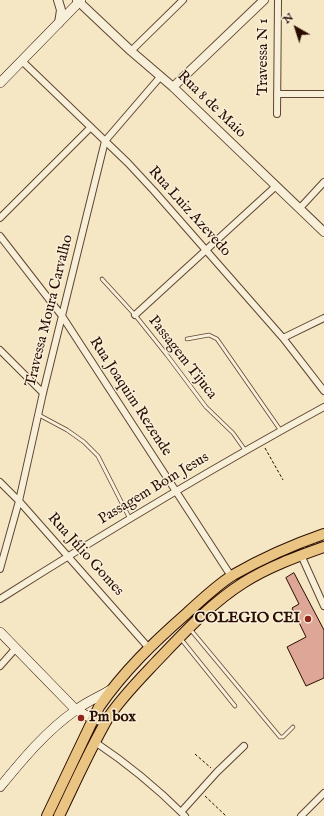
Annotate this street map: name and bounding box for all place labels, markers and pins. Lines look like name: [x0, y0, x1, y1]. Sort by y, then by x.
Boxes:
place label: COLEGIO CEI: [194, 610, 300, 628]
marker: COLEGIO CEI: [303, 614, 313, 624]
place label: Pm box: [89, 709, 136, 727]
marker: Pm box: [76, 713, 86, 723]

